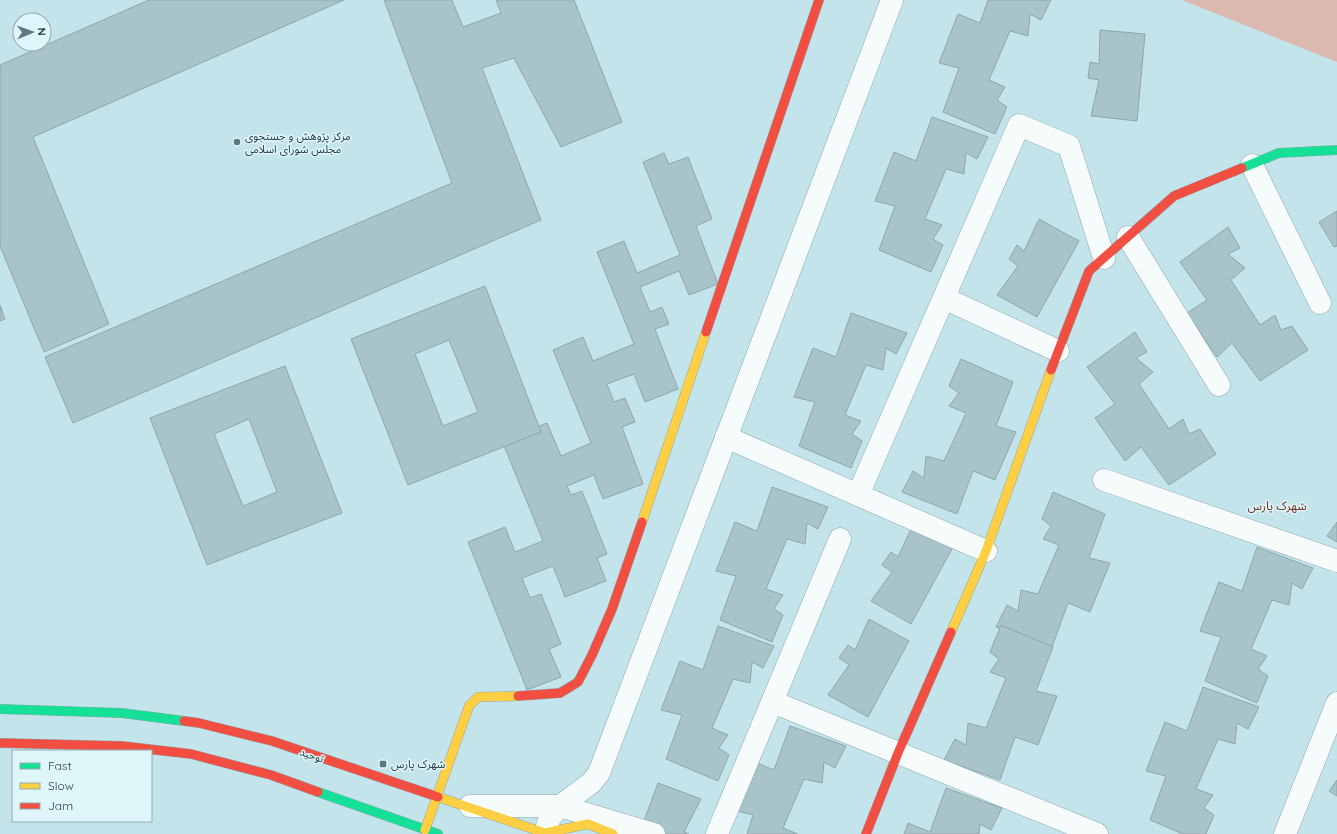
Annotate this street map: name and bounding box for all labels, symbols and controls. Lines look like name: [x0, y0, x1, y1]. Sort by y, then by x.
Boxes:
north arrow: [12, 12, 52, 52]
text: N: [35, 27, 49, 36]
place label: مرکز پژوهش و جستجوی مجلس شورای اسلامی: [245, 129, 351, 156]
marker: مرکز پژوهش و جستجوی مجلس شورای اسلامی: [232, 137, 242, 147]
district label: شهرک پارس: [1247, 498, 1307, 514]
street label: توحید: [298, 744, 326, 766]
legend: [12, 750, 152, 822]
place label: شهرک پارس: [391, 757, 446, 772]
text: Fast: [48, 758, 72, 773]
marker: شهرک پارس: [378, 759, 388, 769]
text: Slow: [48, 778, 74, 793]
text: Jam: [48, 798, 73, 813]

